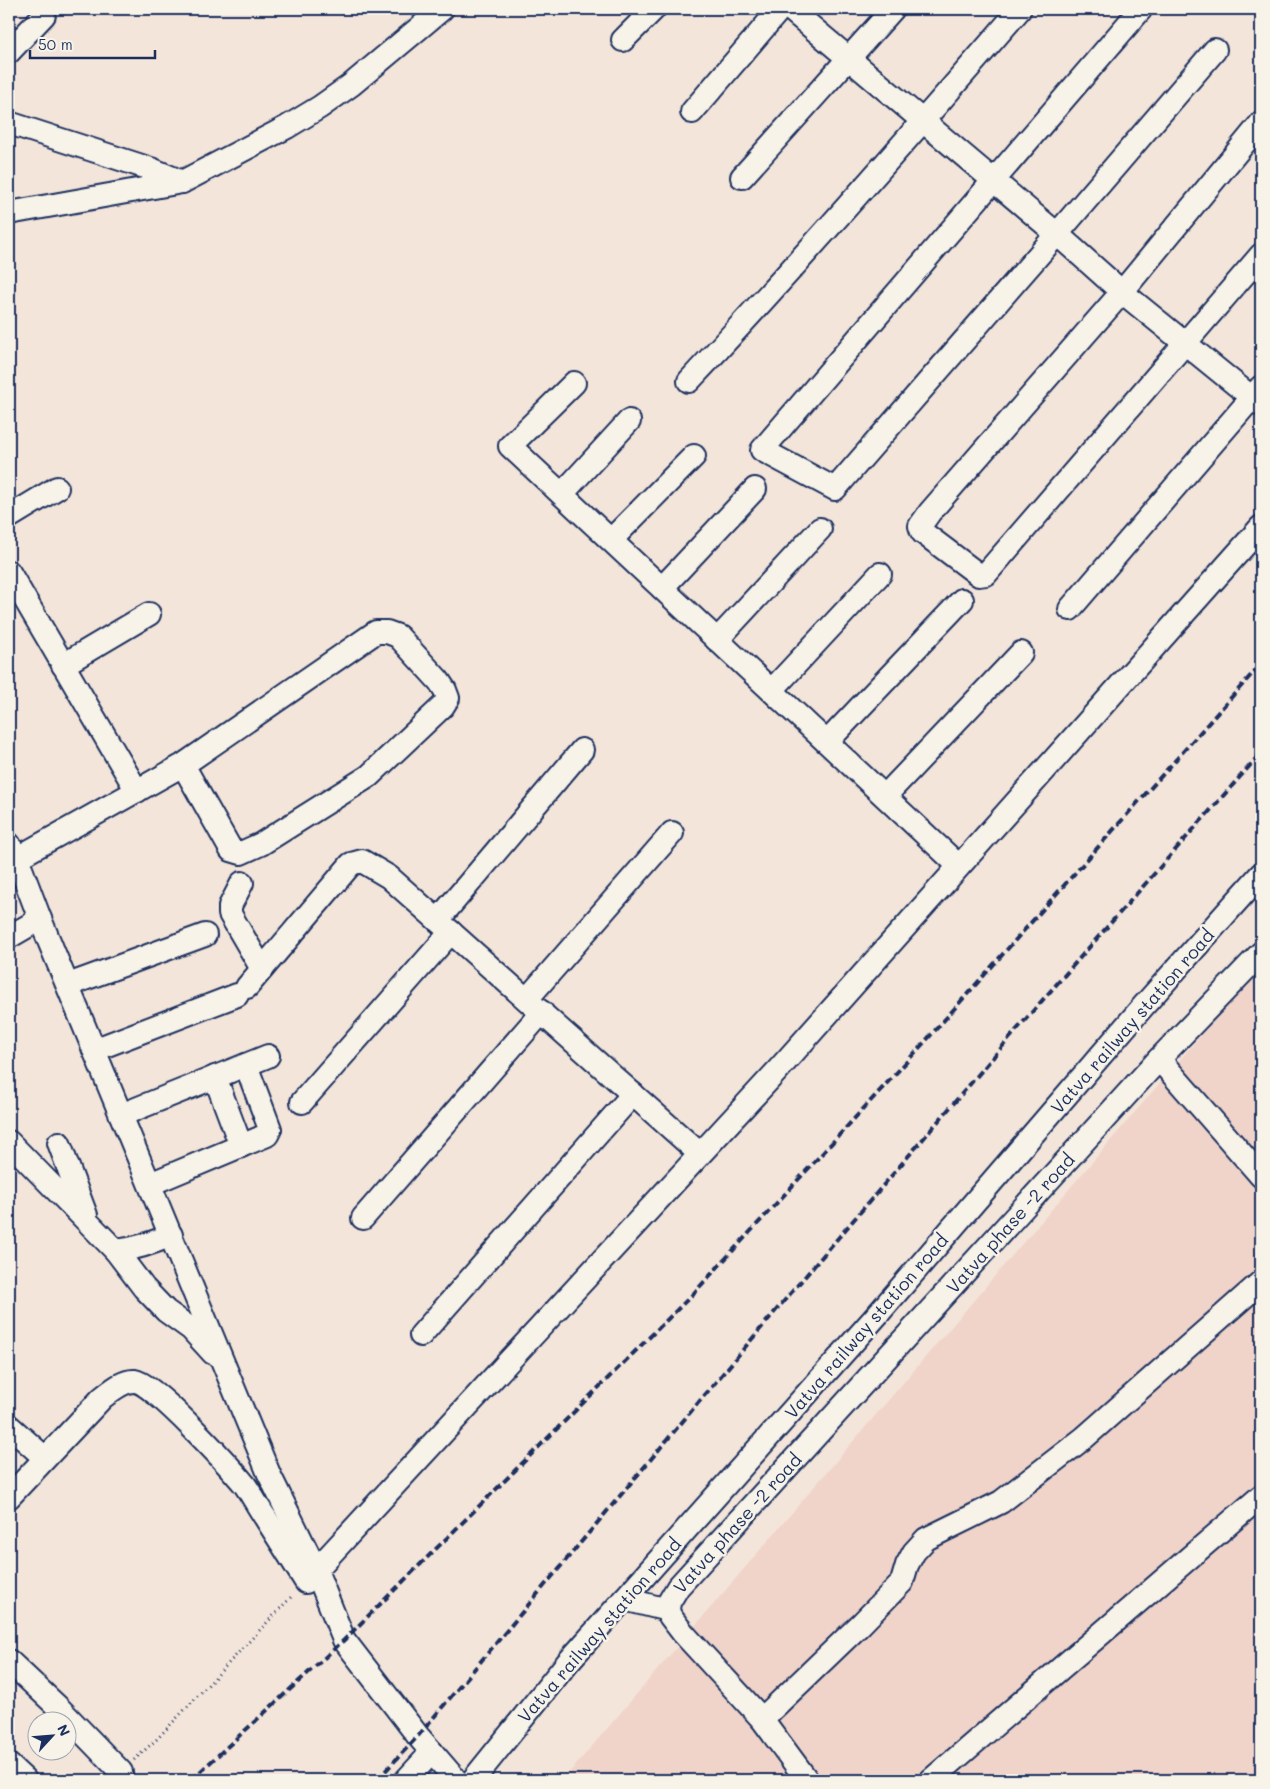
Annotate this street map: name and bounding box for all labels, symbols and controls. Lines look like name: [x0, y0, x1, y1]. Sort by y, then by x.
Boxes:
scale bar: [30, 28, 155, 60]
text: 50 m: [38, 34, 73, 54]
street label: Vatva railway station road: [1045, 923, 1219, 1119]
street label: Vatva phase -2 road: [941, 1148, 1079, 1298]
street label: Vatva railway station road: [779, 1228, 953, 1424]
street label: Vatva phase -2 road: [668, 1448, 806, 1598]
street label: Vatva railway station road: [512, 1532, 686, 1728]
north arrow: [28, 1712, 78, 1762]
text: N: [53, 1721, 75, 1739]

